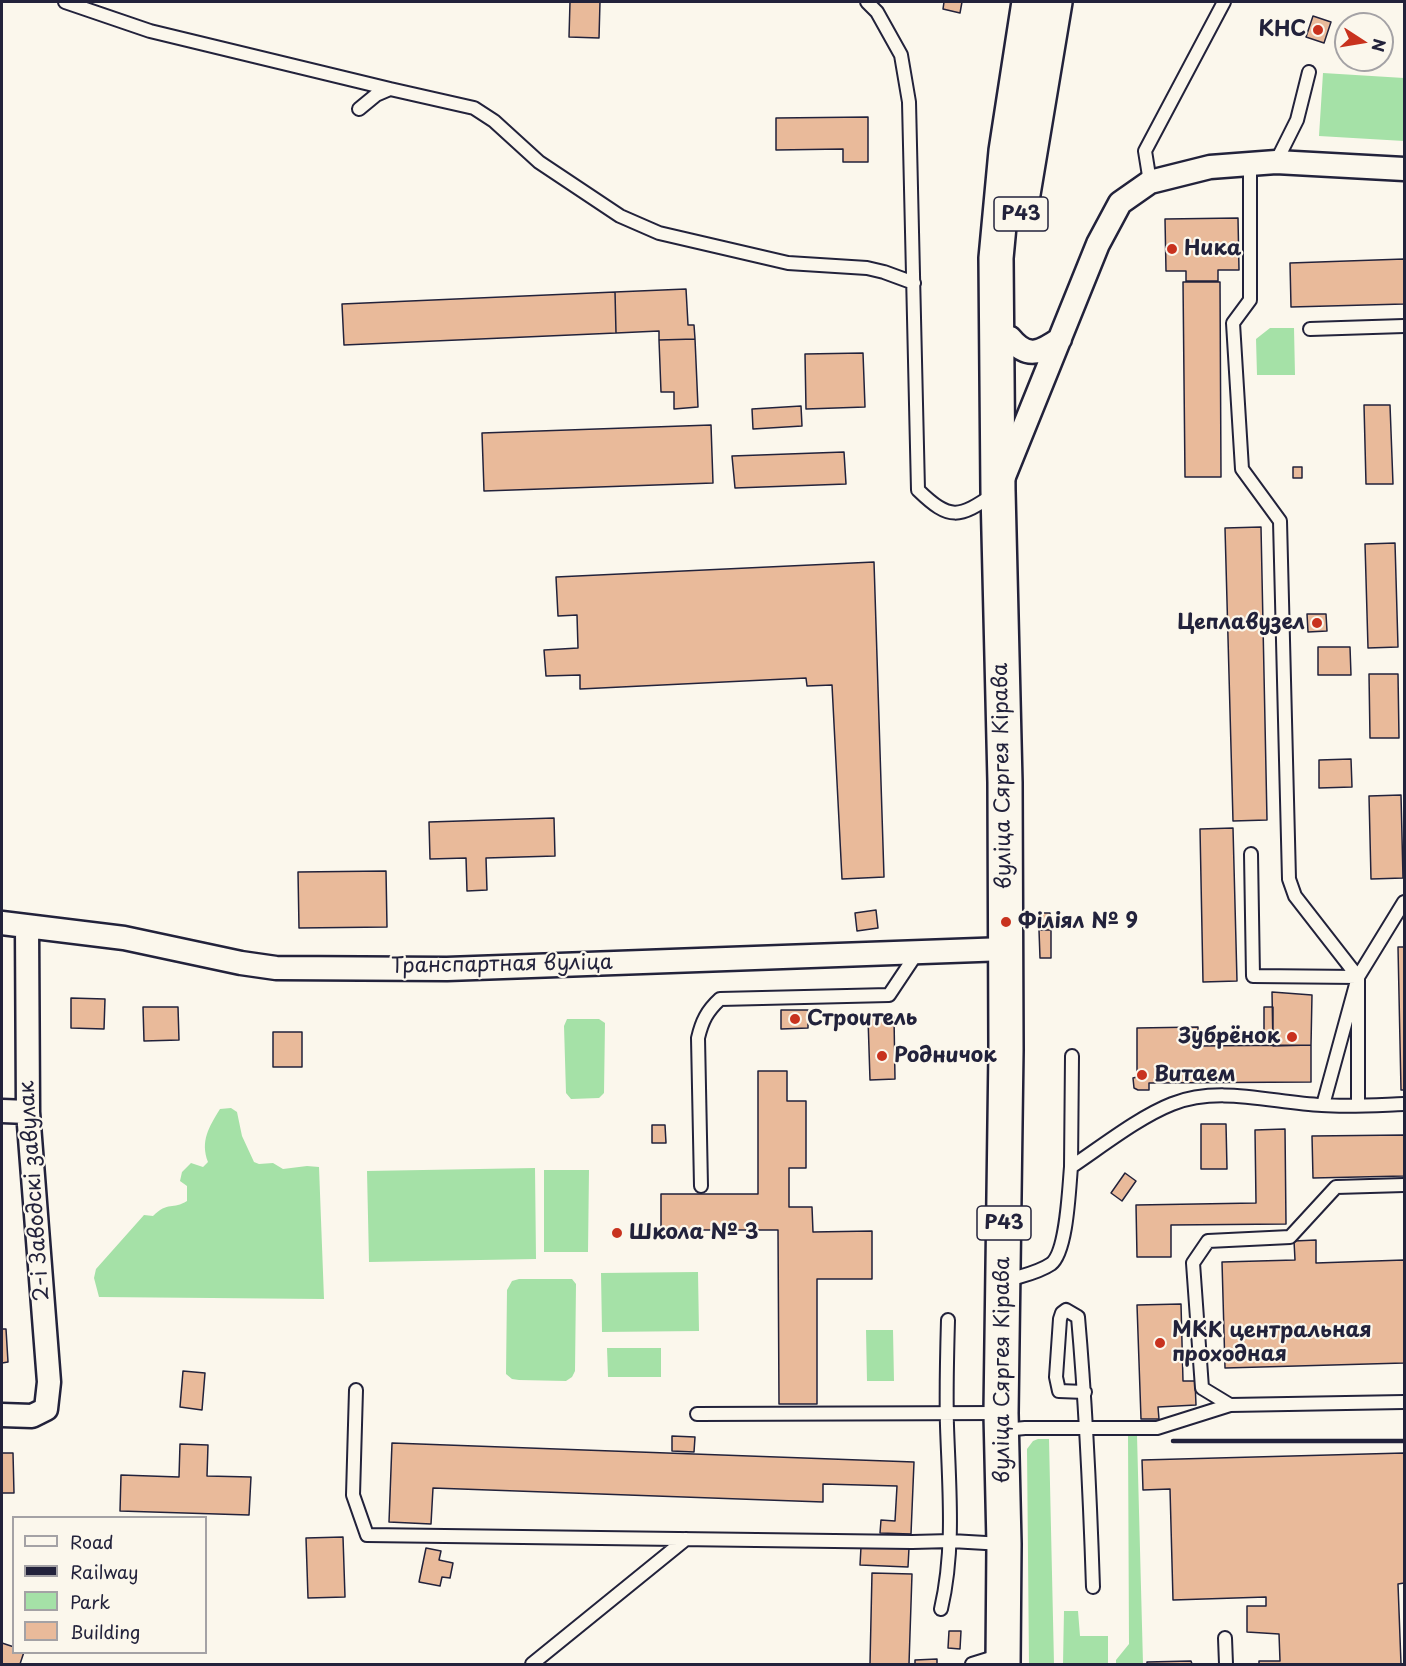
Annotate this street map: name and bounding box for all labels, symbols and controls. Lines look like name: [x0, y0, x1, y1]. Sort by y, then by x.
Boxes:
north arrow: [1334, 12, 1394, 72]
place label: КНС: [1258, 17, 1306, 43]
marker: КНС: [1311, 23, 1325, 37]
text: N: [1367, 37, 1393, 54]
road number: Р43: [994, 197, 1048, 231]
place label: Ника: [1184, 236, 1241, 262]
marker: Ника: [1165, 242, 1179, 256]
place label: Цеплавузел: [1177, 610, 1305, 636]
marker: Цеплавузел: [1310, 616, 1324, 630]
street label: вуліца Сяргея Кірава: [988, 663, 1018, 889]
place label: Філіял № 9: [1018, 909, 1138, 935]
marker: Філіял № 9: [999, 915, 1013, 929]
street label: Транспартная вуліца: [391, 950, 613, 980]
place label: Строитель: [807, 1006, 917, 1032]
marker: Строитель: [788, 1012, 802, 1026]
place label: Зубрёнок: [1179, 1024, 1280, 1050]
marker: Зубрёнок: [1285, 1030, 1299, 1044]
place label: Родничок: [894, 1043, 997, 1069]
marker: Родничок: [875, 1049, 889, 1063]
place label: Витаем: [1154, 1062, 1236, 1088]
marker: Витаем: [1135, 1068, 1149, 1082]
street label: 2-і Заводскі завулак: [15, 1080, 55, 1302]
road number: Р43: [977, 1206, 1031, 1240]
place label: Школа № 3: [629, 1220, 758, 1246]
marker: Школа № 3: [610, 1226, 624, 1240]
street label: вуліца Сяргея Кірава: [990, 1257, 1016, 1483]
place label: МКК центральная проходная: [1172, 1318, 1372, 1368]
marker: МКК центральная проходная: [1153, 1336, 1167, 1350]
legend: [12, 1516, 207, 1654]
text: Road: [70, 1528, 114, 1555]
text: Railway: [70, 1558, 138, 1585]
text: Park: [70, 1588, 110, 1615]
text: Building: [70, 1618, 140, 1645]

